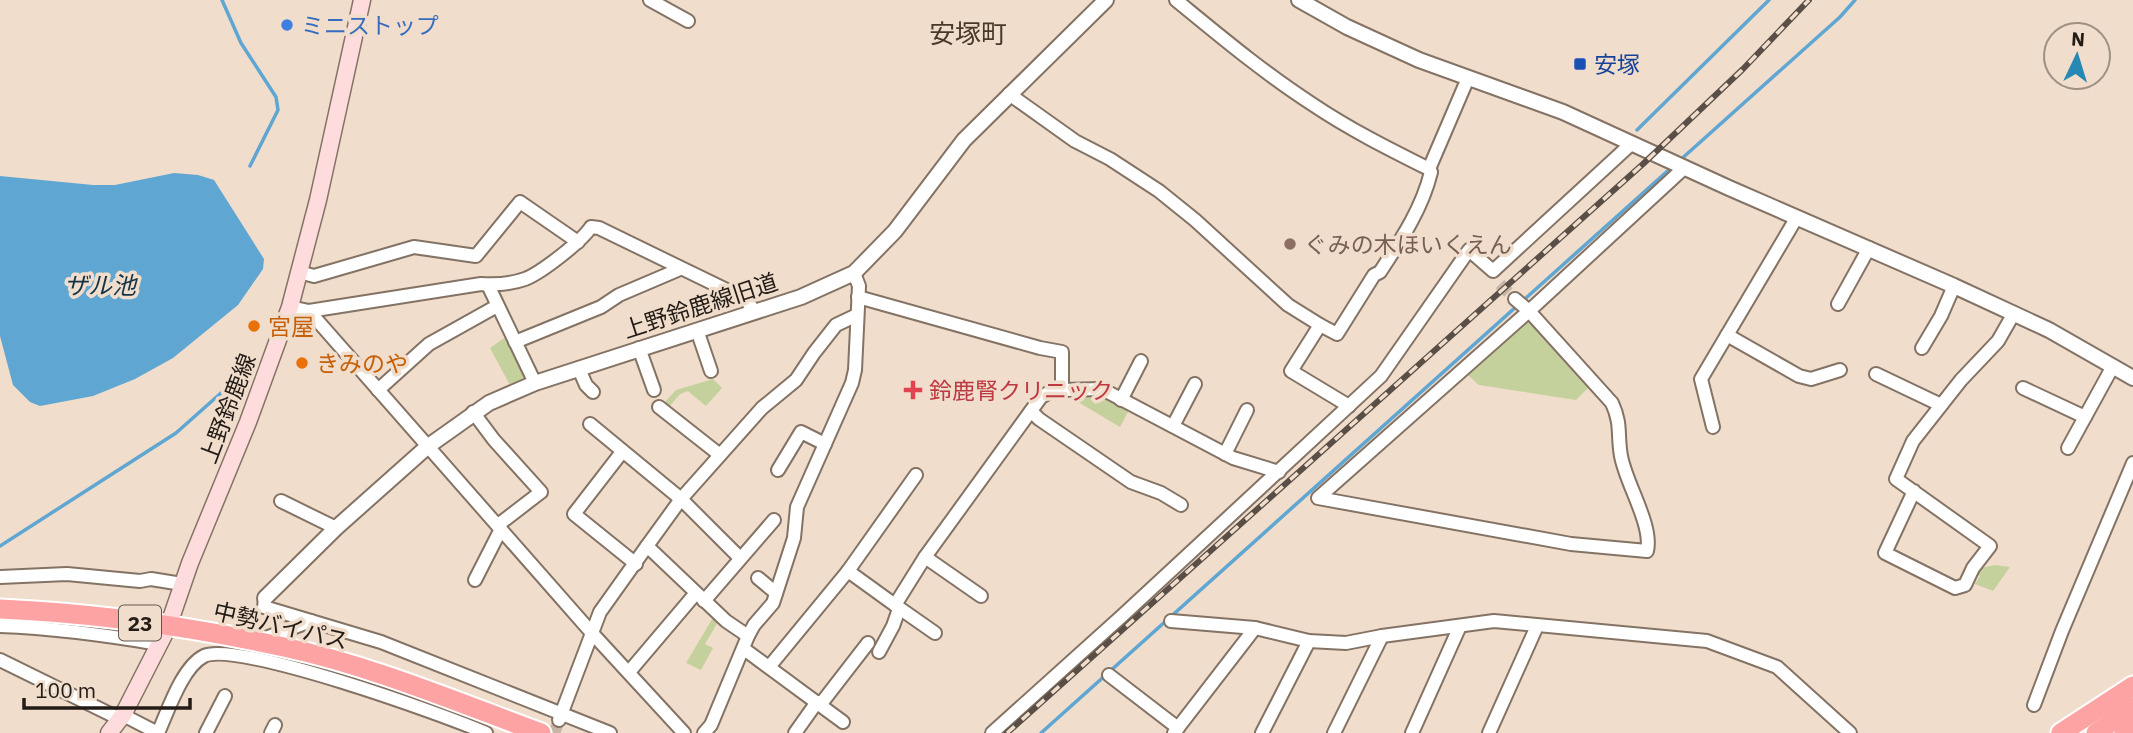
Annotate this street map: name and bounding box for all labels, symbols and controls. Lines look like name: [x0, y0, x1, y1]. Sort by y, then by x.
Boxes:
place label: ミニストップ: [301, 10, 439, 40]
district label: 安塚町: [929, 16, 1007, 50]
marker: ミニストップ: [279, 17, 295, 33]
north arrow: [2042, 21, 2112, 91]
text: N: [2070, 27, 2086, 51]
place label: 安塚: [1594, 49, 1640, 79]
marker: 安塚: [1572, 56, 1588, 72]
place label: ぐみの木ほいくえん: [1304, 229, 1512, 259]
marker: ぐみの木ほいくえん: [1282, 236, 1298, 252]
street label: 上野鈴鹿線旧道: [619, 266, 781, 344]
water label: ザル池: [64, 269, 138, 301]
place label: 宮屋: [268, 311, 314, 341]
marker: 宮屋: [246, 318, 262, 334]
place label: きみのや: [316, 348, 408, 378]
street label: 上野鈴鹿線: [192, 349, 262, 467]
marker: きみのや: [294, 355, 310, 371]
place label: 鈴鹿腎クリニック: [929, 375, 1113, 405]
marker: 鈴鹿腎クリニック: [903, 380, 923, 400]
street label: 中勢バイパス: [211, 595, 351, 655]
road number: 23: [119, 606, 161, 640]
scale bar: [24, 666, 191, 710]
text: 100 m: [35, 676, 96, 704]

